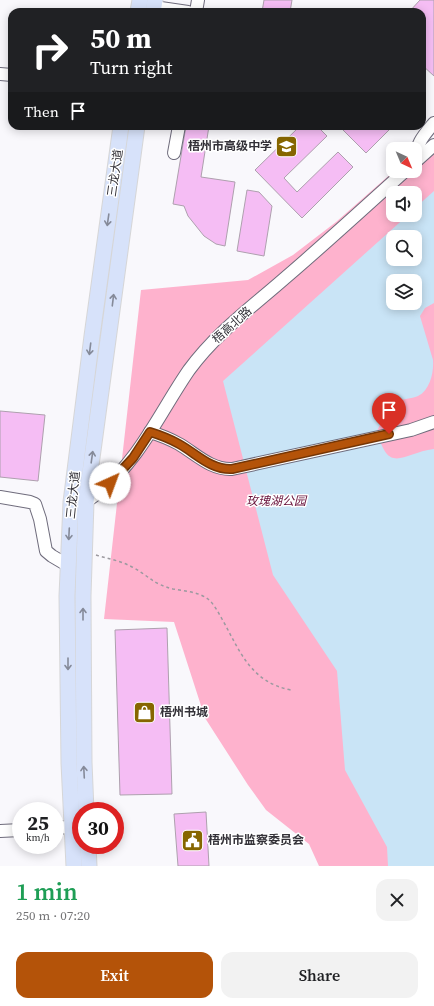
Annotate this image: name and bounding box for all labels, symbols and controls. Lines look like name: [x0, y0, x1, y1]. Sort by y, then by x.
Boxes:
text: 50 m: [90, 19, 152, 57]
icon: right: [24, 24, 76, 76]
text: Turn right: [90, 55, 172, 80]
icon: arrive: [67, 100, 89, 122]
text: Then: [24, 101, 59, 122]
school or university icon: 梧州市高级中学: [274, 133, 300, 159]
place label: 梧州市高级中学: [188, 138, 272, 154]
north arrow: [386, 142, 422, 178]
map controls: [386, 142, 422, 310]
street label: 三龙大道: [104, 148, 126, 198]
button: sound: [386, 186, 422, 222]
one-way arrow: [104, 213, 112, 226]
button: search: [386, 230, 422, 266]
button: layers: [386, 274, 422, 310]
one-way arrow: [109, 294, 117, 307]
street label: 梧高北路: [209, 303, 255, 347]
one-way arrow: [86, 342, 94, 355]
pin: [372, 393, 406, 434]
icon: arrive: [378, 399, 400, 421]
one-way arrow: [88, 451, 96, 464]
position arrow: [89, 462, 131, 504]
street label: 三龙大道: [63, 470, 83, 520]
park label: 玫瑰湖公园: [246, 493, 308, 509]
one-way arrow: [66, 527, 73, 540]
one-way arrow: [79, 608, 87, 621]
one-way arrow: [64, 657, 72, 670]
shop icon: 梧州书城: [131, 699, 157, 725]
place label: 梧州书城: [160, 704, 208, 720]
one-way arrow: [81, 766, 88, 779]
speed limit sign: 30: [72, 802, 124, 854]
text: 25: [27, 809, 49, 837]
public building icon: 梧州市监察委员会: [179, 827, 205, 853]
text: km/h: [26, 831, 50, 844]
place label: 梧州市监察委员会: [208, 832, 304, 848]
text: 1 min: [16, 875, 78, 908]
button: close: [376, 879, 418, 921]
text: 250 m · 07:20: [16, 907, 90, 924]
button: Exit: [16, 952, 213, 998]
button: Share: [221, 952, 418, 998]

